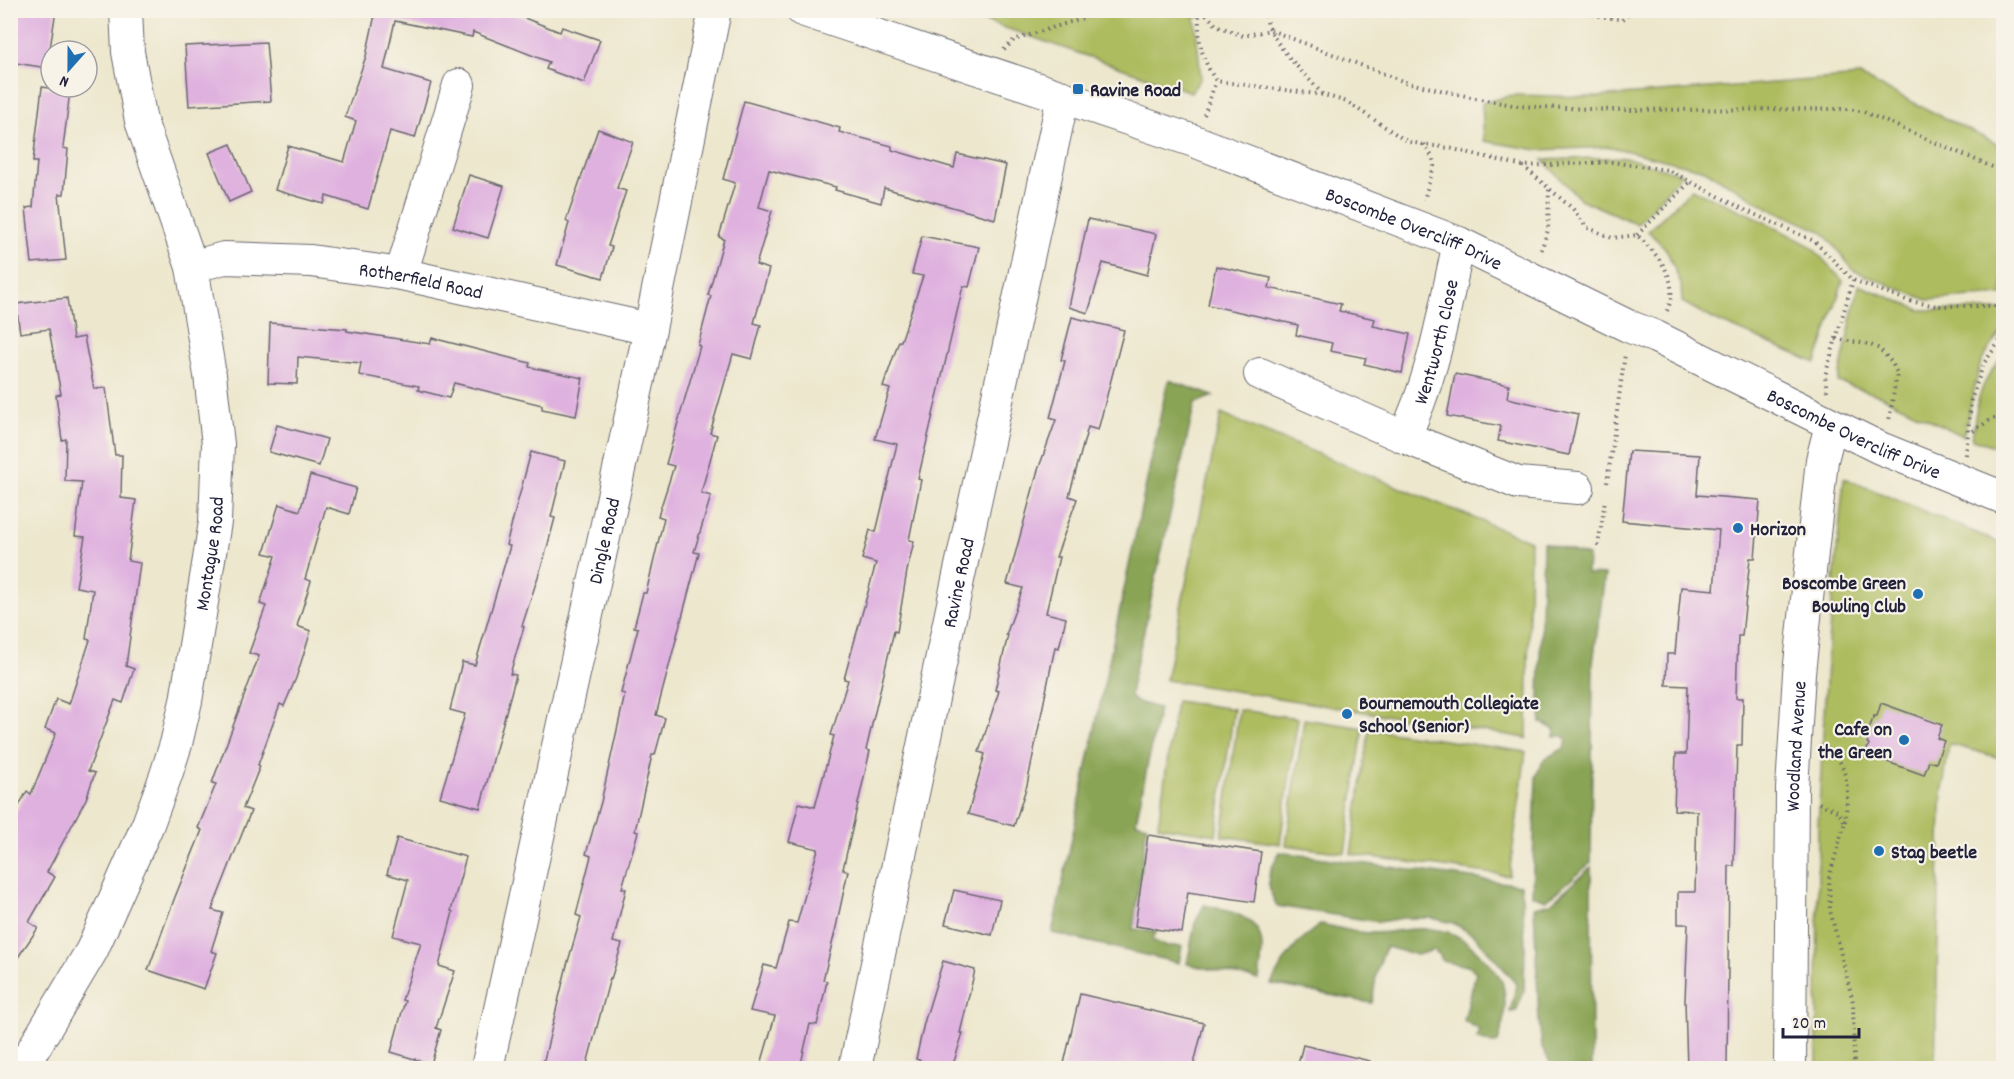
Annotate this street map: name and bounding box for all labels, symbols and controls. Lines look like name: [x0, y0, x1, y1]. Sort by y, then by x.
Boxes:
north arrow: [39, 39, 99, 99]
text: N: [57, 68, 72, 93]
place label: Ravine Road: [1090, 78, 1181, 106]
marker: Ravine Road: [1071, 82, 1085, 96]
street label: Boscombe Overcliff Drive: [1321, 182, 1506, 279]
street label: Rotherfield Road: [357, 257, 485, 309]
street label: Wentworth Close: [1408, 277, 1468, 409]
street label: Boscombe Overcliff Drive: [1761, 383, 1944, 488]
street label: Montague Road: [190, 496, 233, 613]
street label: Dingle Road: [583, 496, 629, 587]
place label: Horizon: [1750, 517, 1806, 545]
marker: Horizon: [1731, 521, 1745, 535]
street label: Ravine Road: [937, 536, 984, 631]
place label: Boscombe Green Bowling Club: [1782, 571, 1906, 622]
marker: Boscombe Green Bowling Club: [1911, 587, 1925, 601]
street label: Woodland Avenue: [1781, 680, 1816, 812]
place label: Bournemouth Collegiate School (Senior): [1359, 691, 1539, 742]
marker: Bournemouth Collegiate School (Senior): [1340, 707, 1354, 721]
place label: Cafe on the Green: [1818, 717, 1892, 768]
marker: Cafe on the Green: [1897, 733, 1911, 747]
place label: Stag beetle: [1891, 840, 1977, 868]
marker: Stag beetle: [1872, 844, 1886, 858]
scale bar: [1783, 1001, 1860, 1039]
text: 20 m: [1792, 1012, 1826, 1037]

